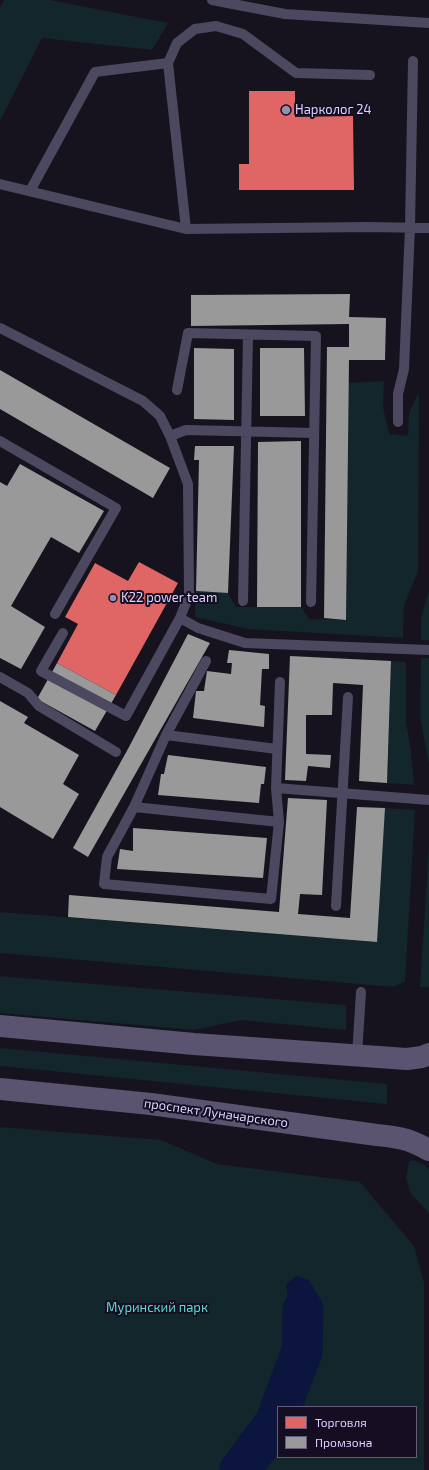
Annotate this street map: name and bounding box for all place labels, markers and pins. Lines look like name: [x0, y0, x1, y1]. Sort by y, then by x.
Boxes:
place label: Нарколог 24: [295, 102, 372, 118]
marker: Нарколог 24: [280, 104, 292, 116]
place label: K22 power team: [121, 590, 217, 606]
marker: K22 power team: [108, 593, 118, 603]

